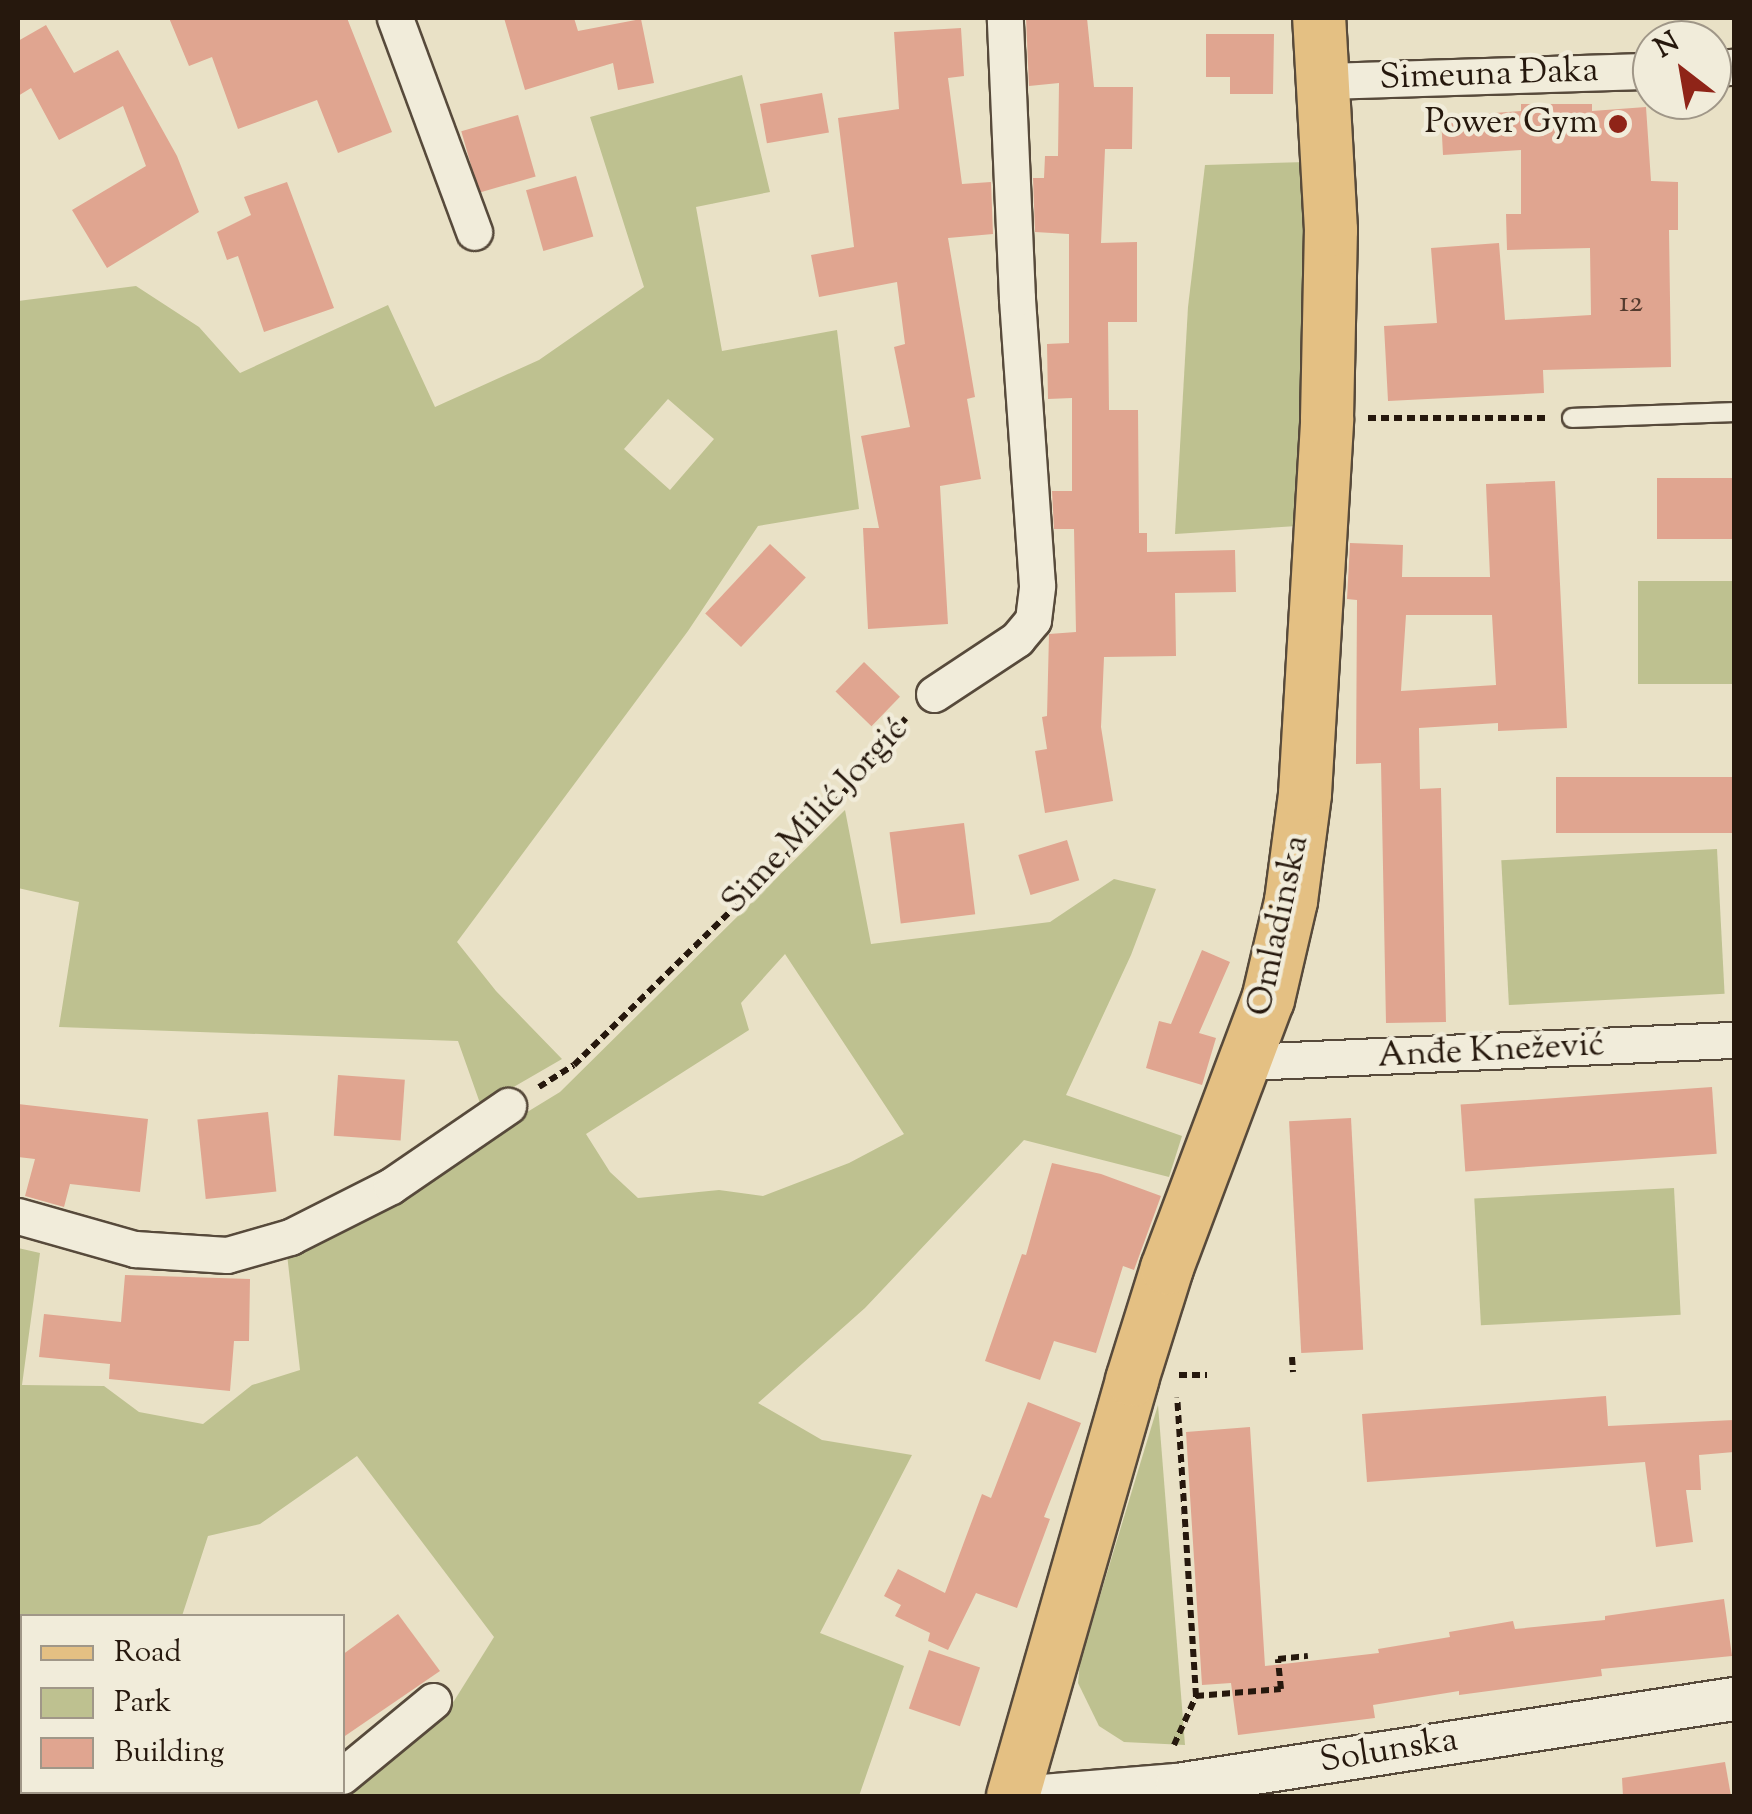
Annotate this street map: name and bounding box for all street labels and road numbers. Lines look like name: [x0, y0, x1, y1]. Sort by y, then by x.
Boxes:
street label: Simeuna Đaka: [1379, 51, 1599, 101]
street label: Sime Milić Jorgić: [714, 710, 918, 924]
street label: Omladinska: [1240, 832, 1320, 1020]
street label: Anđe Knežević: [1377, 1025, 1605, 1079]
street label: Solunska: [1317, 1720, 1461, 1784]

